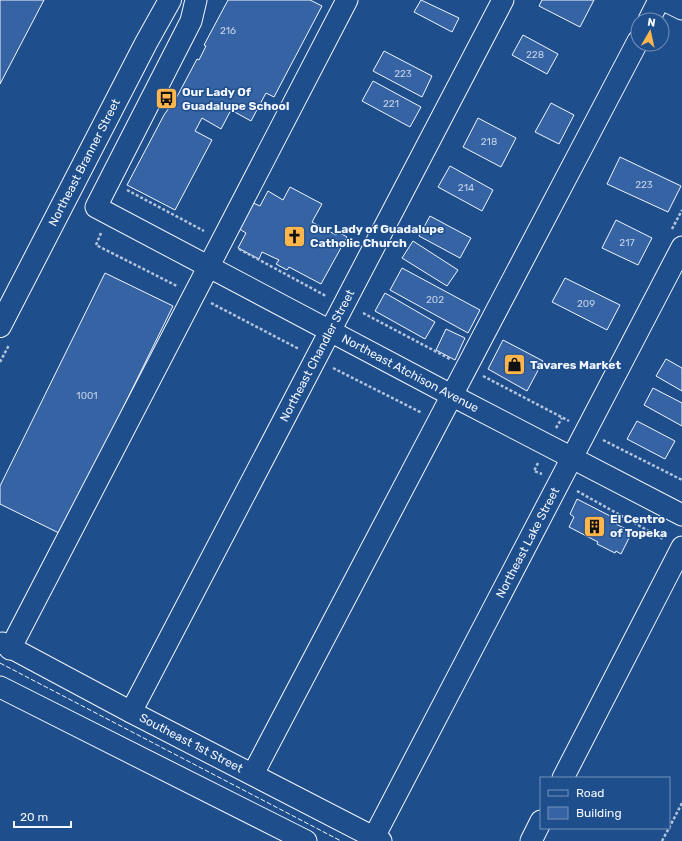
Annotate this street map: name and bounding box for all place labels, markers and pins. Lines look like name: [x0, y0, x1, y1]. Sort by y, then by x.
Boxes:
place label: Our Lady Of Guadalupe School: [182, 85, 289, 113]
bus stop icon: Our Lady Of Guadalupe School: [153, 86, 179, 112]
place label: Our Lady of Guadalupe Catholic Church: [310, 222, 444, 250]
church icon: Our Lady of Guadalupe Catholic Church: [282, 223, 308, 249]
shop icon: Tavares Market: [502, 352, 528, 378]
place label: Tavares Market: [530, 358, 621, 372]
place label: El Centro of Topeka: [610, 512, 667, 540]
building icon: El Centro of Topeka: [581, 513, 607, 539]

